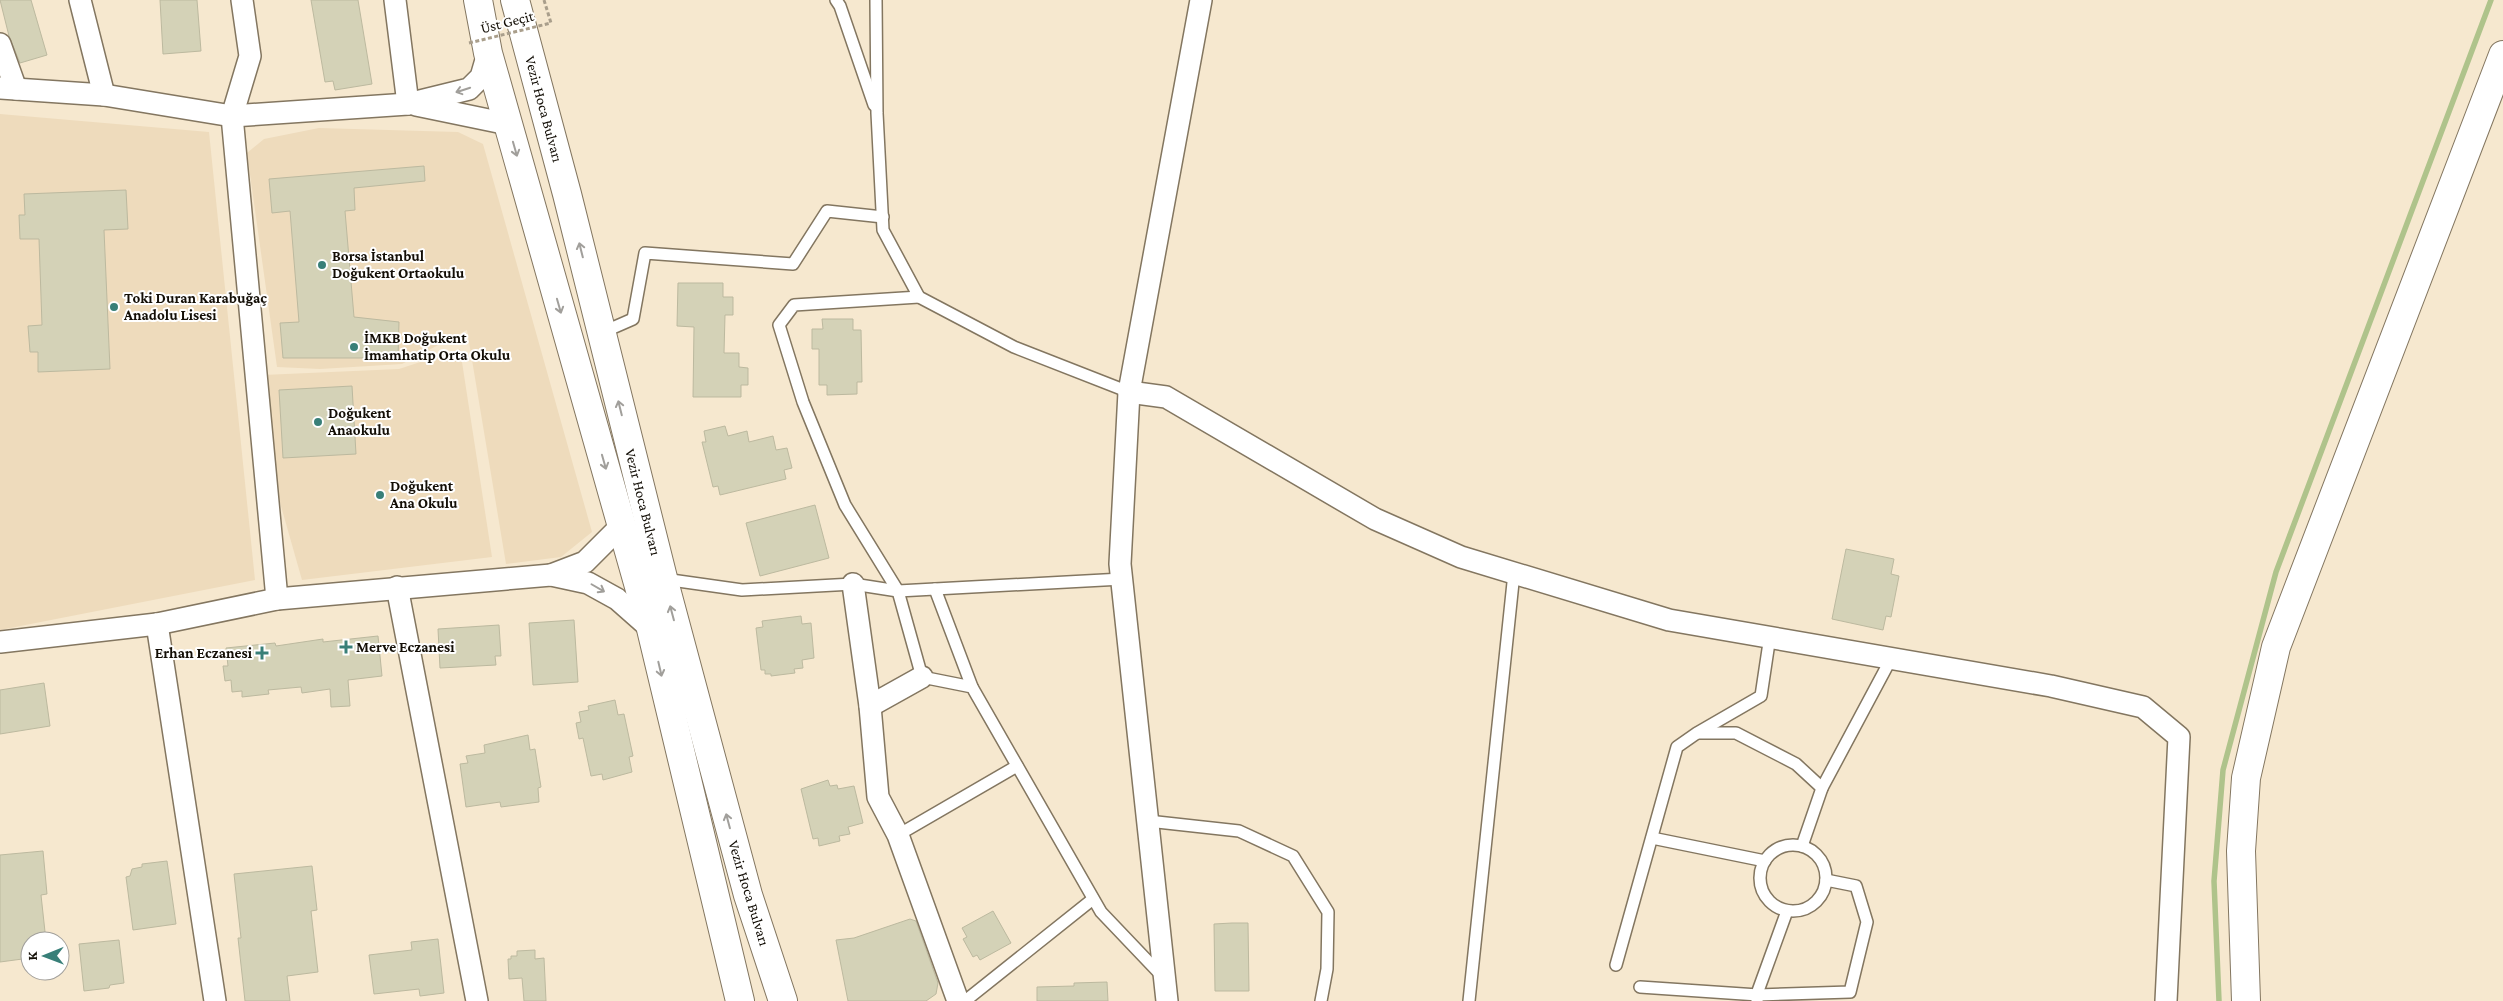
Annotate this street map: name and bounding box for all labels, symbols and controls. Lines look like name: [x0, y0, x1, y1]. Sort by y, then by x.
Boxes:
street label: Üst Geçit: [479, 7, 537, 37]
street label: Vezir Hoca Bulvarı: [522, 54, 566, 164]
one-way arrow: [455, 86, 471, 96]
one-way arrow: [511, 141, 520, 157]
one-way arrow: [576, 243, 585, 259]
place label: Borsa İstanbul Doğukent Ortaokulu: [332, 248, 465, 281]
marker: Borsa İstanbul Doğukent Ortaokulu: [316, 259, 328, 271]
place label: Toki Duran Karabuğaç Anadolu Lisesi: [123, 290, 267, 323]
one-way arrow: [555, 297, 564, 313]
marker: Toki Duran Karabuğaç Anadolu Lisesi: [108, 301, 120, 313]
place label: İMKB Doğukent İmamhatip Orta Okulu: [364, 330, 511, 363]
marker: İMKB Doğukent İmamhatip Orta Okulu: [348, 341, 360, 353]
one-way arrow: [615, 401, 624, 417]
place label: Doğukent Anaokulu: [327, 405, 392, 438]
marker: Doğukent Anaokulu: [312, 416, 324, 428]
street label: Vezir Hoca Bulvarı: [622, 447, 664, 557]
one-way arrow: [599, 453, 609, 469]
place label: Doğukent Ana Okulu: [389, 478, 458, 511]
marker: Doğukent Ana Okulu: [374, 489, 386, 501]
one-way arrow: [590, 584, 604, 594]
one-way arrow: [667, 605, 676, 621]
place label: Merve Eczanesi: [356, 639, 455, 655]
marker: Merve Eczanesi: [340, 641, 352, 653]
place label: Erhan Eczanesi: [155, 645, 253, 661]
marker: Erhan Eczanesi: [256, 647, 268, 659]
one-way arrow: [656, 661, 665, 677]
one-way arrow: [723, 813, 732, 829]
street label: Vezir Hoca Bulvarı: [725, 838, 773, 948]
north arrow: [20, 931, 70, 981]
text: K: [24, 951, 40, 961]

